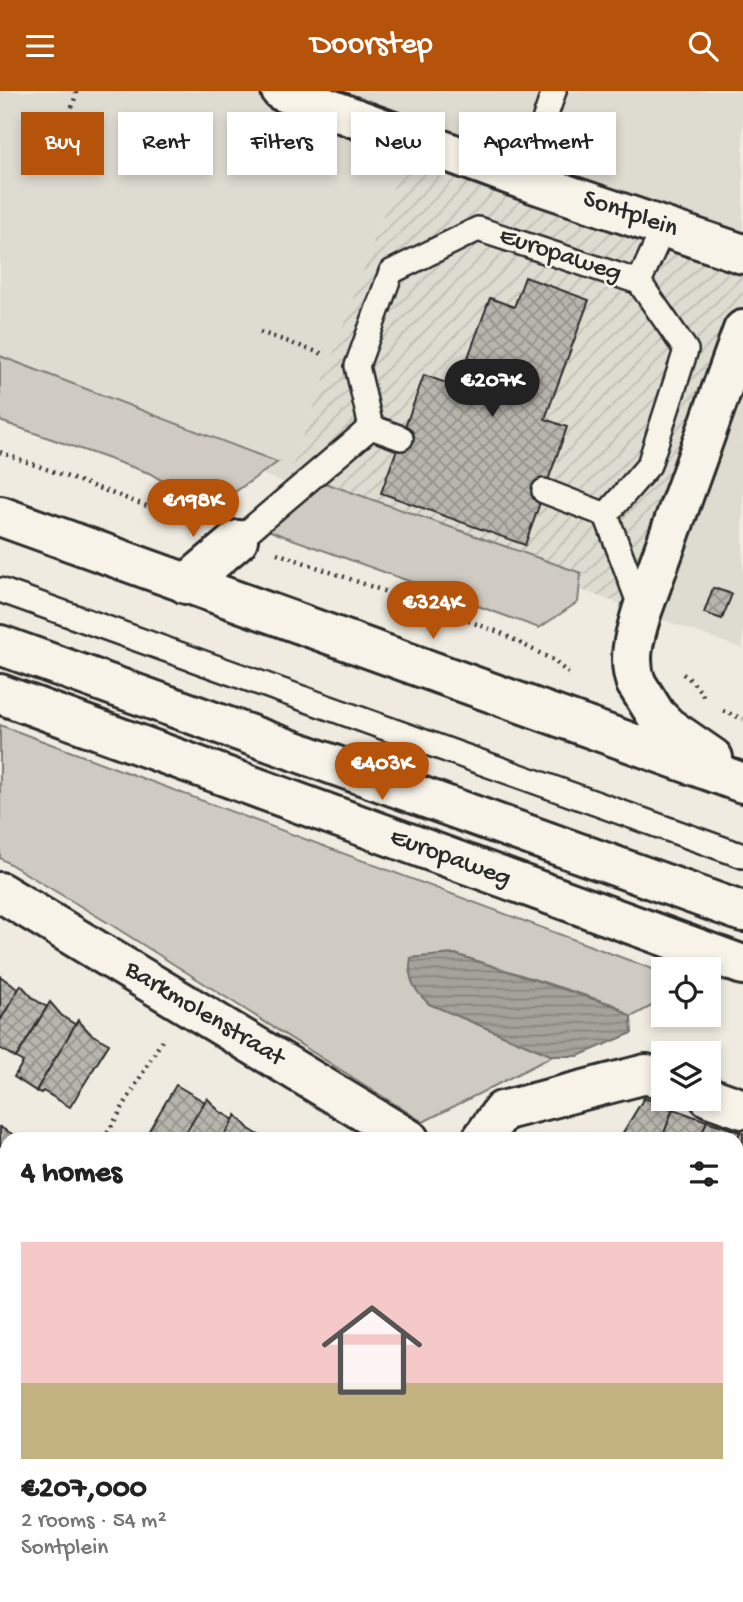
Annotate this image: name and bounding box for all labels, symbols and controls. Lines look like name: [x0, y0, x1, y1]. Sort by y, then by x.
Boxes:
icon: menu: [21, 27, 59, 65]
text: Doorstep: [310, 27, 433, 65]
icon: search: [684, 27, 722, 65]
chip: Buy: [21, 112, 104, 175]
chip: Rent: [118, 112, 213, 175]
chip: Filters: [227, 112, 337, 175]
chip: New: [351, 112, 445, 175]
chip: Apartment: [459, 112, 616, 175]
street label: Sontplein: [578, 184, 682, 246]
street label: Europaweg: [495, 222, 625, 290]
pin: €207K: [443, 359, 541, 419]
text: €207K: [461, 368, 523, 395]
pin: €198K: [144, 479, 242, 539]
text: €198K: [163, 488, 223, 515]
pin: €324K: [384, 581, 482, 641]
text: €324K: [403, 590, 463, 617]
pin: €403K: [333, 743, 431, 802]
text: €403K: [351, 751, 413, 778]
street label: Europaweg: [385, 823, 515, 895]
street label: Barkmolenstraat: [118, 955, 292, 1076]
map controls: [651, 957, 721, 1111]
button: locate: [651, 957, 721, 1027]
button: layers: [651, 1041, 721, 1111]
icon: filters: [685, 1155, 723, 1193]
text: 4 homes: [21, 1157, 122, 1192]
icon: home: [309, 1287, 435, 1413]
text: €207,000: [21, 1473, 147, 1508]
text: 2 rooms · 54 m²: [21, 1508, 167, 1535]
text: Sontplein: [21, 1535, 108, 1562]

